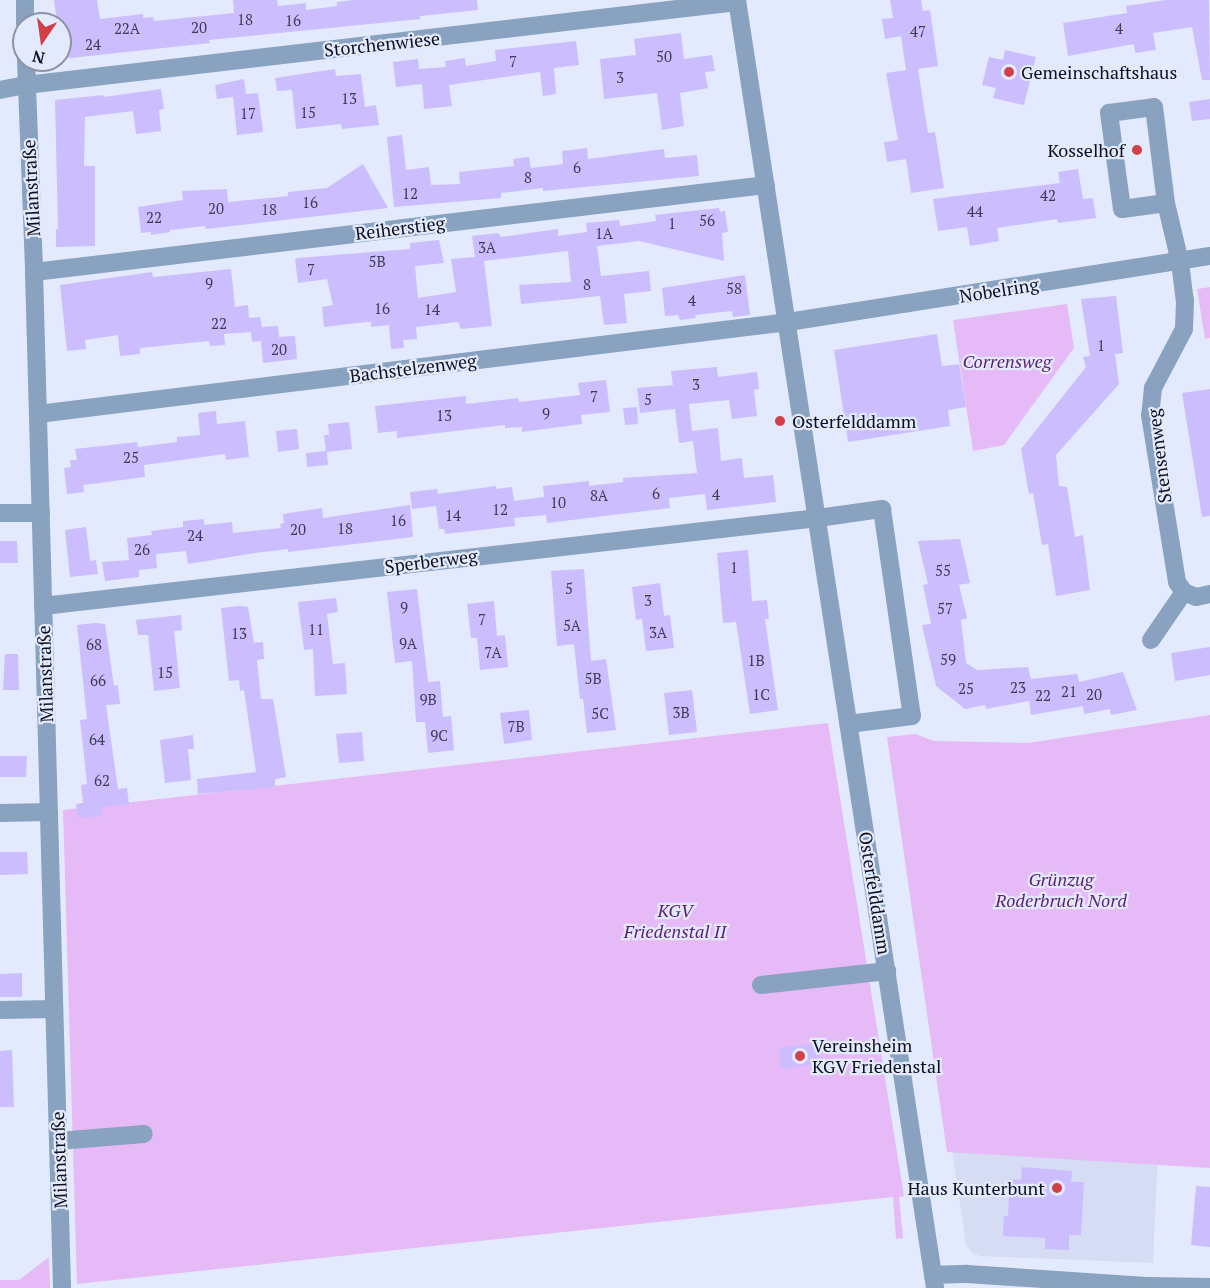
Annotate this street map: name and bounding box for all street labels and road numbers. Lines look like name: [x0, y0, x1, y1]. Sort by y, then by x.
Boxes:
street label: Storchenwiese: [323, 27, 441, 61]
street label: Milanstraße: [18, 139, 44, 237]
street label: Reiherstieg: [354, 212, 446, 244]
street label: Nobelring: [958, 273, 1040, 307]
street label: Bachstelzenweg: [348, 349, 478, 387]
street label: Stensenweg: [1142, 408, 1176, 504]
street label: Sperberweg: [383, 545, 479, 577]
street label: Milanstraße: [33, 625, 57, 723]
street label: Osterfelddamm: [855, 830, 895, 956]
street label: Milanstraße: [47, 1111, 71, 1209]

